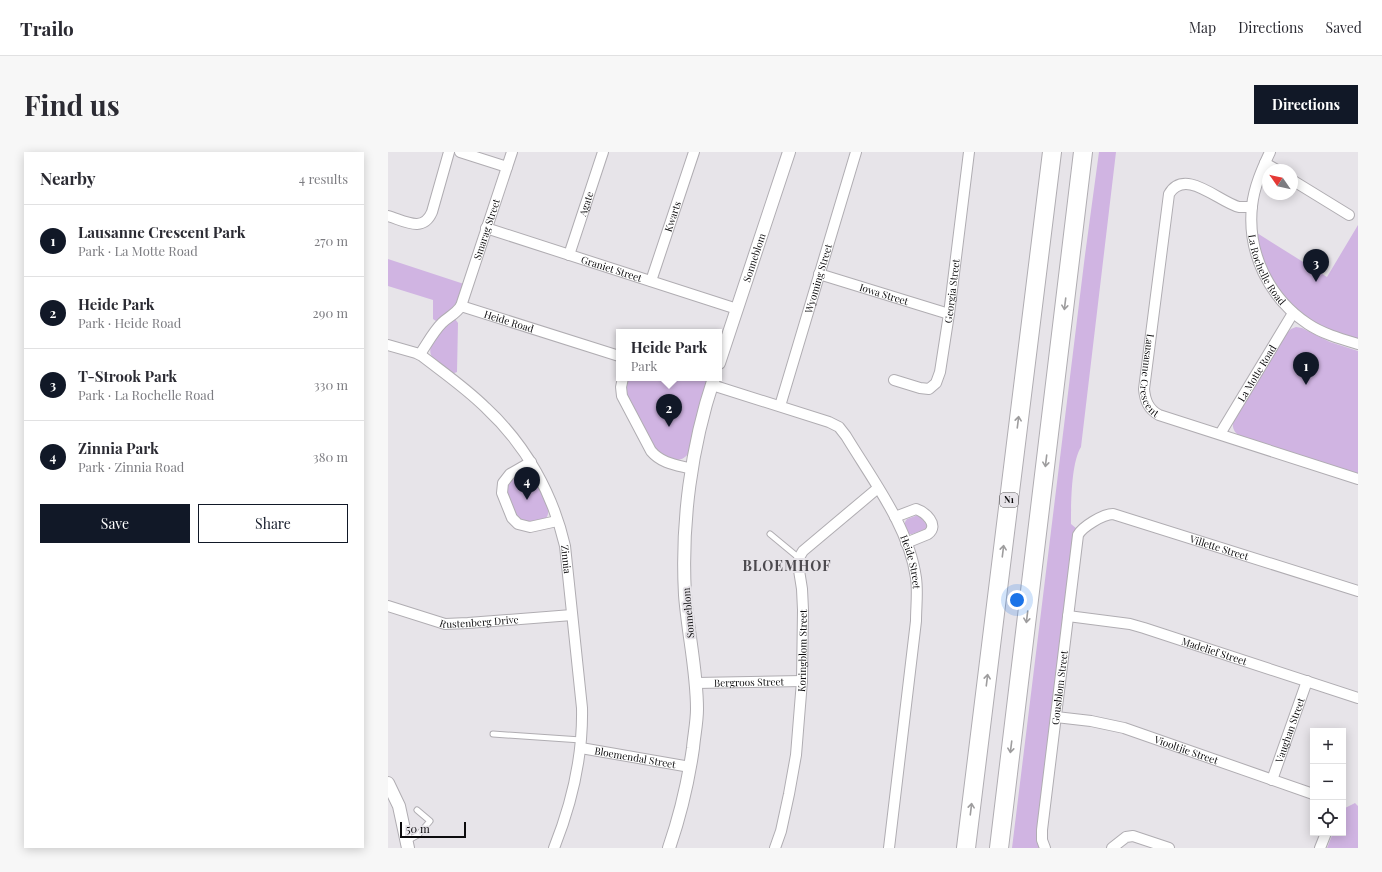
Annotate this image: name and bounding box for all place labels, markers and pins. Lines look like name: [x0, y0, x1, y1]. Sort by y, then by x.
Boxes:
pin: 3: [1303, 249, 1329, 282]
pin: 1: [1293, 352, 1319, 385]
pin: 2: [656, 394, 682, 427]
pin: 4: [514, 467, 540, 500]

